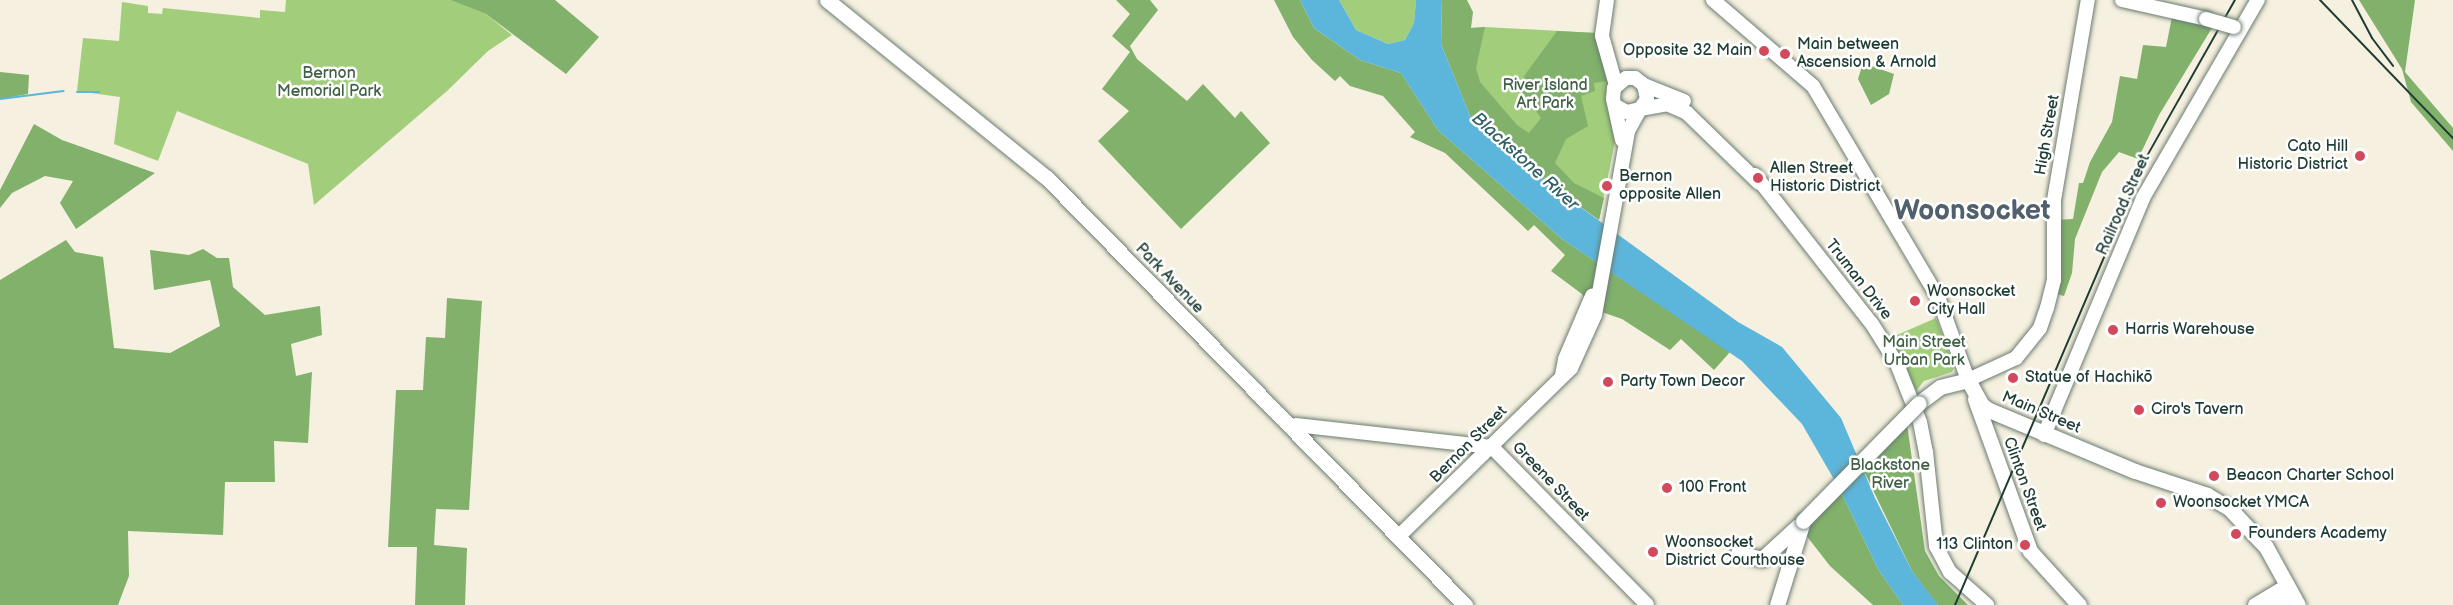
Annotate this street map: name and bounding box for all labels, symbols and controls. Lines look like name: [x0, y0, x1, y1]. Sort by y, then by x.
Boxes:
place label: Main between Ascension & Arnold: [1797, 35, 1936, 73]
place label: Opposite 32 Main: [1623, 41, 1752, 61]
marker: Opposite 32 Main: [1757, 44, 1771, 58]
marker: Main between Ascension & Arnold: [1778, 47, 1792, 61]
park label: Bernon Memorial Park: [277, 64, 381, 102]
park label: River Island Art Park: [1502, 76, 1588, 114]
street label: High Street: [2031, 93, 2065, 177]
water label: Blackstone River: [1467, 108, 1583, 216]
place label: Cato Hill Historic District: [2238, 137, 2348, 175]
marker: Cato Hill Historic District: [2353, 149, 2367, 163]
street label: Railroad Street: [2093, 151, 2155, 259]
place label: Allen Street Historic District: [1770, 159, 1880, 197]
place label: Bernon opposite Allen: [1619, 167, 1721, 205]
marker: Allen Street Historic District: [1751, 171, 1765, 185]
marker: Bernon opposite Allen: [1600, 179, 1614, 193]
district label: Woonsocket: [1894, 194, 2050, 228]
street label: Truman Drive: [1821, 236, 1895, 324]
street label: Park Avenue: [1131, 240, 1207, 318]
place label: Woonsocket City Hall: [1927, 282, 2015, 320]
marker: Woonsocket City Hall: [1908, 294, 1922, 308]
place label: Harris Warehouse: [2125, 320, 2255, 340]
marker: Harris Warehouse: [2106, 323, 2120, 337]
park label: Main Street Urban Park: [1882, 333, 1966, 371]
place label: Statue of Hachikō: [2025, 368, 2153, 388]
marker: Statue of Hachikō: [2006, 371, 2020, 385]
place label: Party Town Decor: [1620, 372, 1746, 392]
marker: Party Town Decor: [1601, 375, 1615, 389]
street label: Main Street: [1999, 388, 2083, 438]
place label: Ciro's Tavern: [2151, 400, 2244, 420]
street label: Bernon Street: [1426, 402, 1512, 488]
marker: Ciro's Tavern: [2132, 403, 2146, 417]
street label: Clinton Street: [1998, 434, 2050, 534]
street label: Greene Street: [1507, 438, 1593, 526]
park label: Blackstone River: [1850, 456, 1930, 494]
place label: Beacon Charter School: [2226, 466, 2394, 486]
marker: Beacon Charter School: [2207, 469, 2221, 483]
place label: 100 Front: [1679, 478, 1746, 498]
marker: 100 Front: [1660, 481, 1674, 495]
place label: Woonsocket YMCA: [2173, 493, 2310, 513]
marker: Woonsocket YMCA: [2154, 496, 2168, 510]
place label: Founders Academy: [2248, 524, 2387, 544]
marker: Founders Academy: [2229, 527, 2243, 541]
place label: Woonsocket District Courthouse: [1665, 533, 1805, 571]
place label: 113 Clinton: [1936, 535, 2013, 555]
marker: 113 Clinton: [2018, 538, 2032, 552]
marker: Woonsocket District Courthouse: [1646, 545, 1660, 559]

